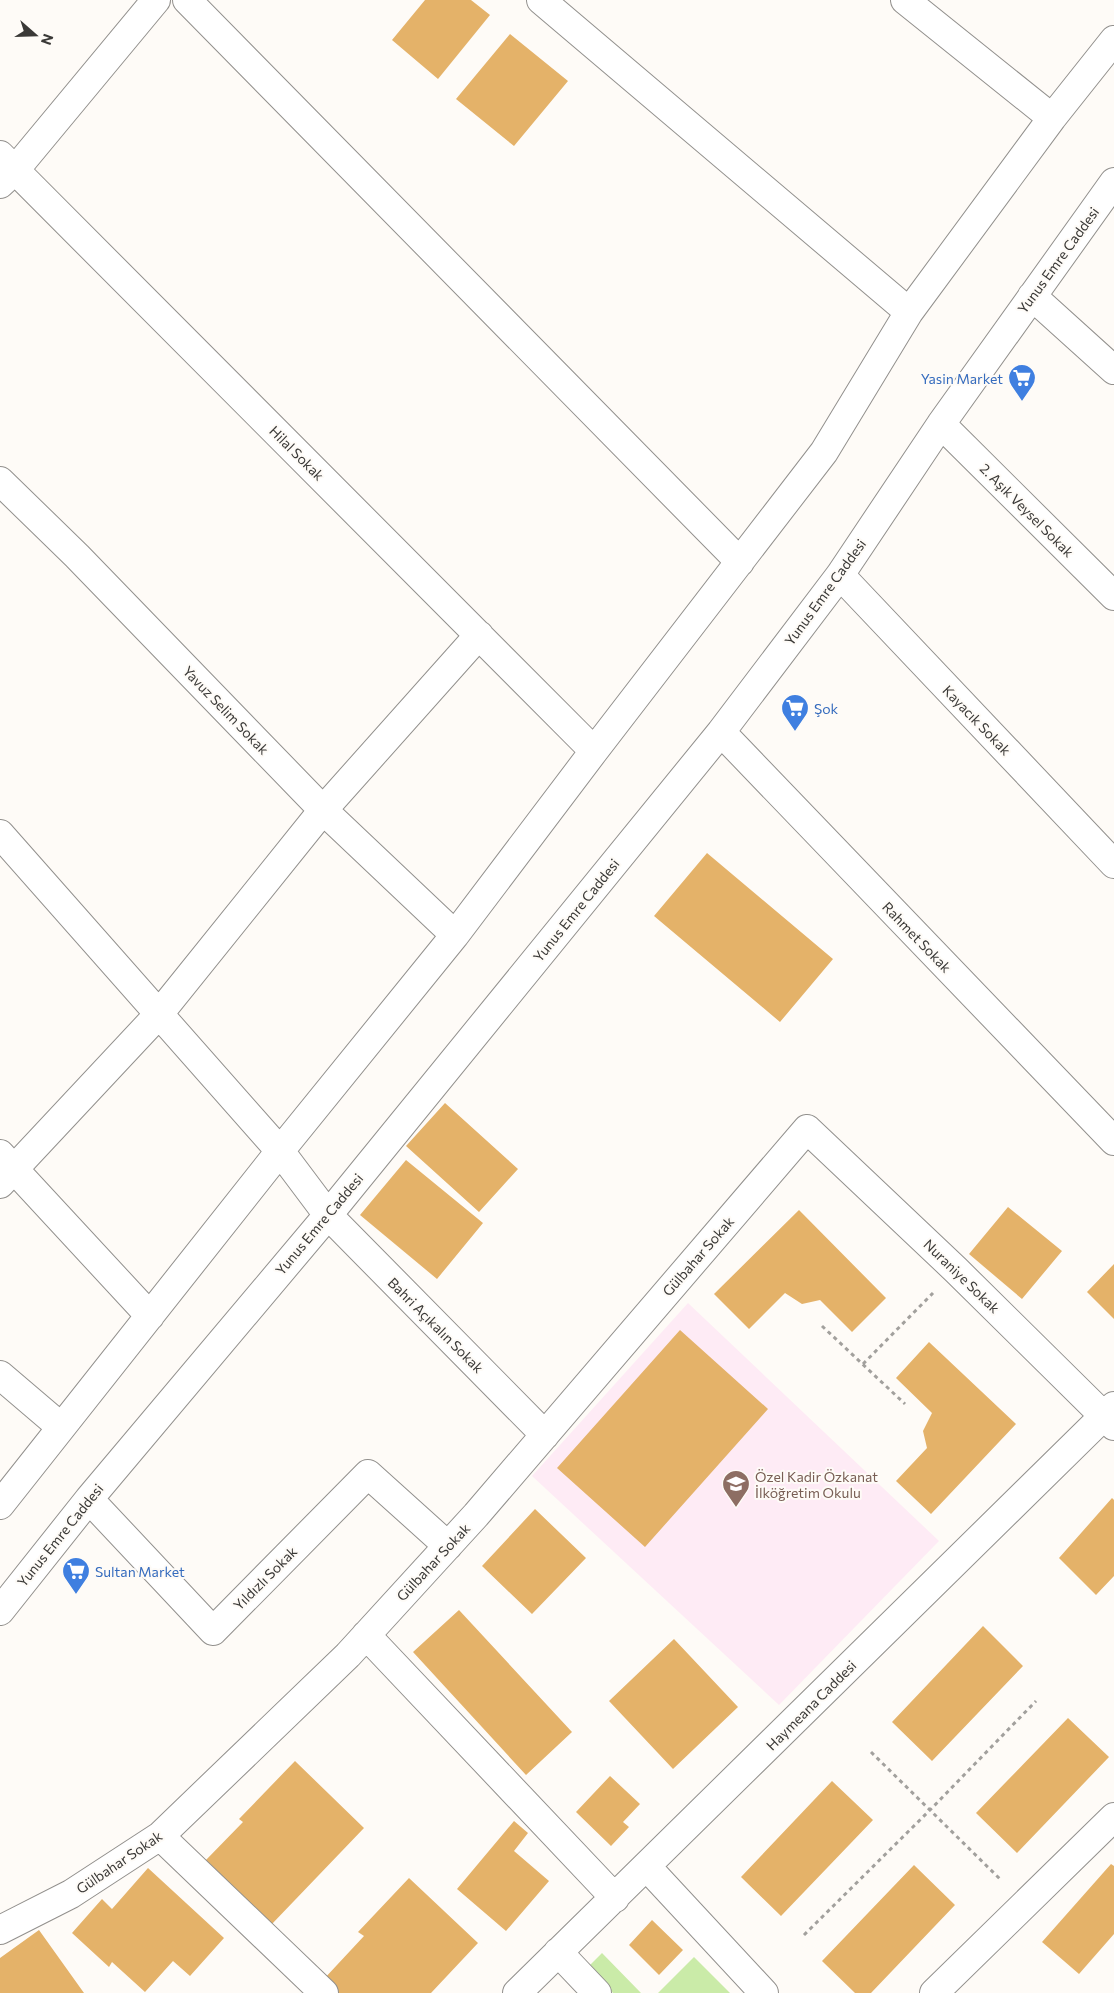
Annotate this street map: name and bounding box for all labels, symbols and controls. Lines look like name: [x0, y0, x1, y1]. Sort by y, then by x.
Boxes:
north arrow: [10, 10, 60, 60]
text: N: [38, 32, 57, 47]
street label: Yunus Emre Caddesi: [1014, 203, 1102, 317]
supermarket icon: Yasin Market: [1007, 363, 1037, 402]
place label: Yasin Market: [921, 370, 1003, 387]
street label: Hilal Sokak: [266, 422, 328, 484]
street label: 2. Aşık Veysel Sokak: [977, 460, 1078, 561]
street label: Yunus Emre Caddesi: [781, 535, 869, 649]
street label: Yavuz Selim Sokak: [180, 662, 273, 758]
street label: Kayacık Sokak: [939, 681, 1015, 759]
supermarket icon: Şok: [780, 693, 810, 732]
place label: Şok: [814, 700, 839, 717]
street label: Yunus Emre Caddesi: [529, 855, 623, 965]
street label: Rahmet Sokak: [879, 898, 955, 976]
street label: Yunus Emre Caddesi: [272, 1170, 366, 1278]
street label: Gülbahar Sokak: [659, 1212, 737, 1299]
street label: Nuraniye Sokak: [921, 1236, 1004, 1317]
street label: Bahri Açıkalın Sokak: [385, 1274, 488, 1377]
place label: Özel Kadir Özkanat İlköğretim Okulu: [755, 1468, 878, 1501]
school or university icon: Özel Kadir Özkanat İlköğretim Okulu: [721, 1469, 751, 1508]
street label: Yunus Emre Caddesi: [13, 1480, 107, 1590]
street label: Gülbahar Sokak: [393, 1519, 474, 1604]
street label: Yıldızlı Sokak: [230, 1542, 301, 1613]
supermarket icon: Sultan Market: [61, 1556, 91, 1595]
place label: Sultan Market: [95, 1563, 185, 1580]
street label: Haymeana Caddesi: [762, 1656, 860, 1754]
street label: Gülbahar Sokak: [73, 1827, 166, 1897]

